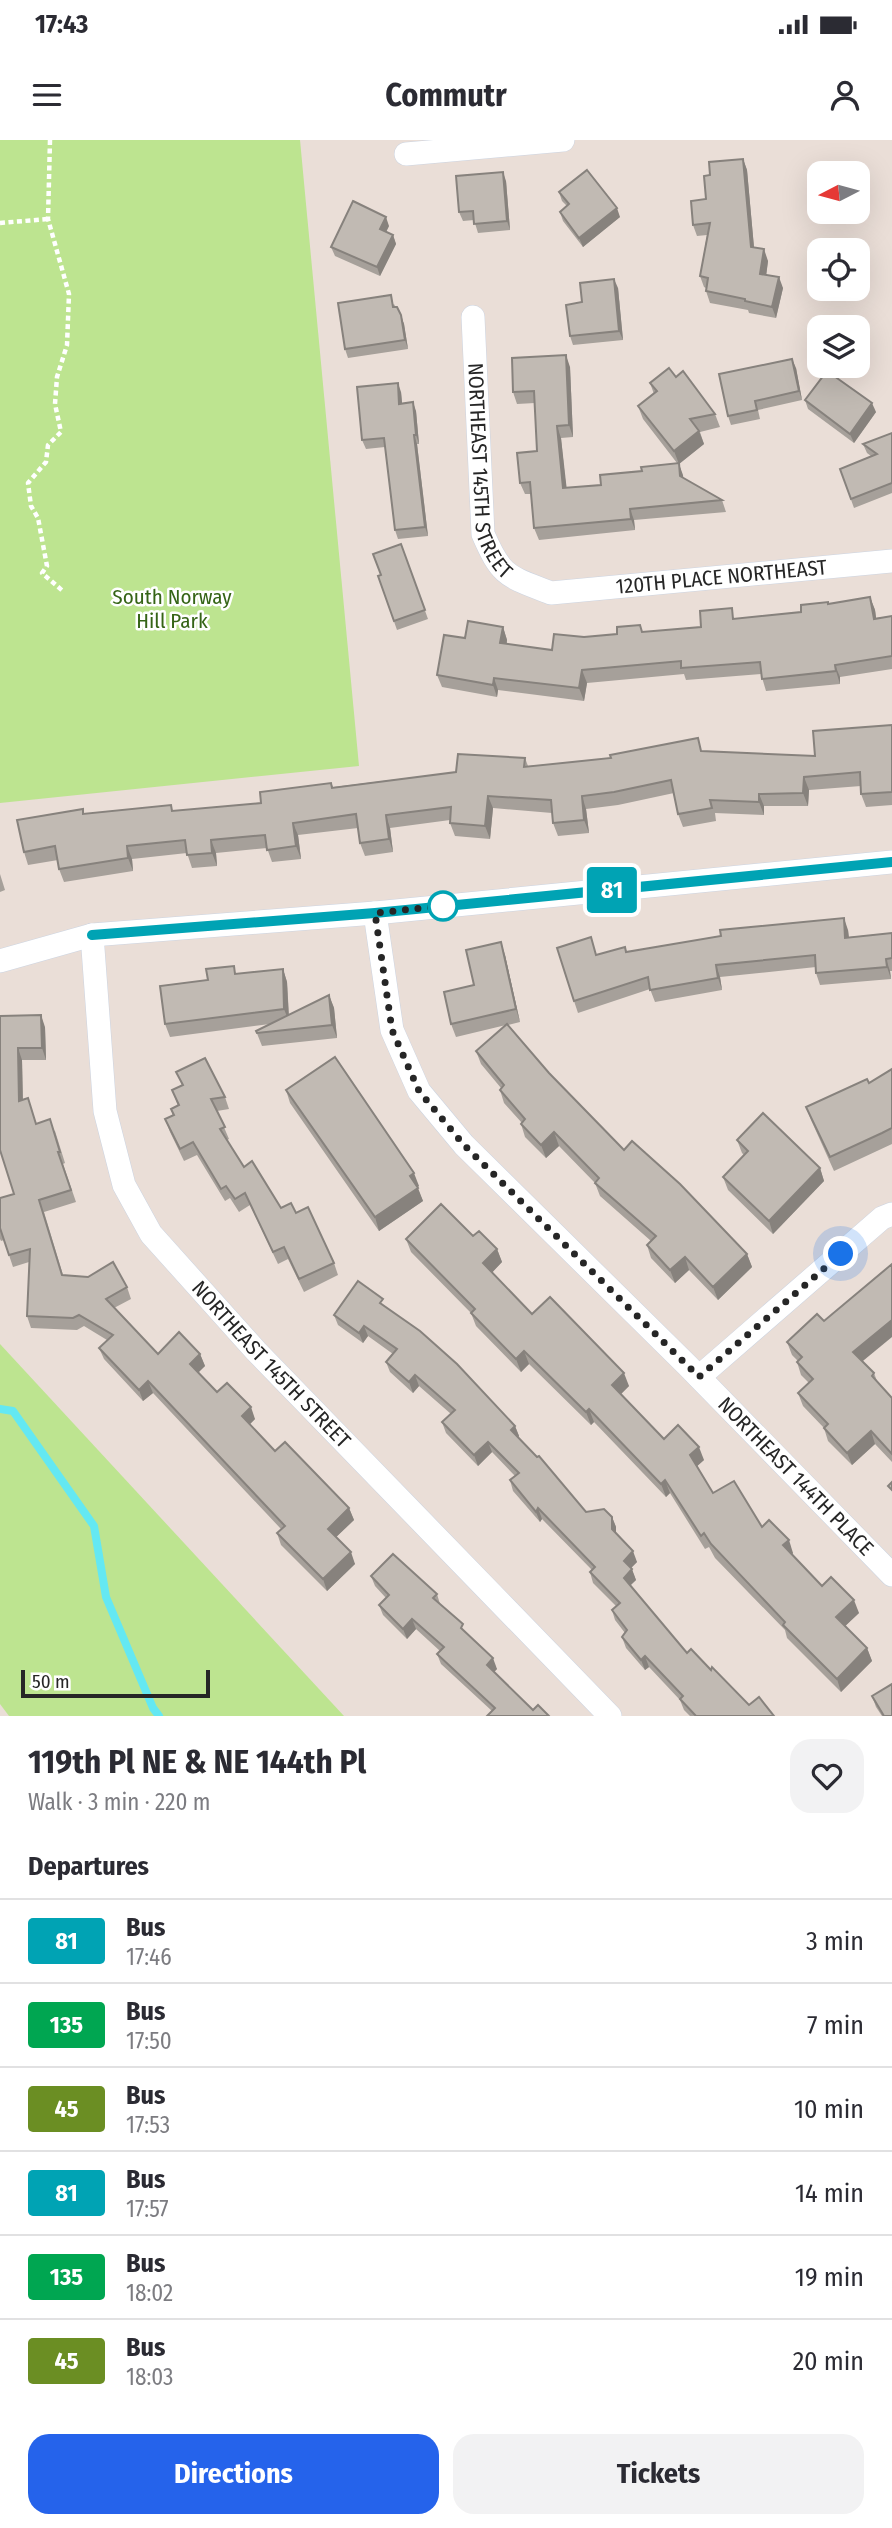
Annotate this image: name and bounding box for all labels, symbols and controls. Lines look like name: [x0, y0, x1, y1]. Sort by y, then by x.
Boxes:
text: 17:43: [35, 9, 88, 40]
icon: menu: [28, 76, 66, 114]
text: Commutr: [385, 76, 507, 114]
icon: person: [826, 76, 864, 114]
north arrow: [807, 161, 870, 224]
map controls: [807, 161, 870, 378]
button: locate: [807, 238, 870, 301]
button: layers: [807, 315, 870, 378]
street label: NORTHEAST 145TH STREET: [462, 362, 518, 585]
street label: 120TH PLACE NORTHEAST: [615, 554, 828, 600]
park label: South Norway Hill Park: [112, 584, 232, 634]
line badge: 81: [580, 867, 644, 913]
text: 81: [601, 876, 623, 904]
unlabelled marker: [428, 891, 458, 921]
your location: [823, 1236, 858, 1271]
street label: NORTHEAST 145TH STREET: [186, 1275, 356, 1454]
street label: NORTHEAST 144TH PLACE: [712, 1392, 879, 1561]
scale bar: [21, 1667, 210, 1699]
text: 50 m: [32, 1670, 70, 1693]
button: heart: [790, 1739, 864, 1813]
text: 119th Pl NE & NE 144th Pl: [28, 1742, 366, 1782]
text: Walk · 3 min · 220 m: [28, 1788, 210, 1816]
text: Departures: [28, 1851, 149, 1882]
text: Bus: [126, 1912, 165, 1943]
text: 3 min: [806, 1926, 864, 1957]
text: 81: [55, 1927, 78, 1955]
text: 17:46: [126, 1943, 172, 1971]
text: Bus: [126, 1996, 165, 2027]
text: 7 min: [807, 2010, 864, 2041]
text: 135: [50, 2011, 83, 2039]
text: 17:50: [126, 2027, 172, 2055]
text: Bus: [126, 2080, 165, 2111]
text: 10 min: [794, 2094, 864, 2125]
text: 45: [55, 2095, 78, 2123]
text: 17:53: [126, 2111, 170, 2139]
text: Bus: [126, 2164, 165, 2195]
text: 14 min: [795, 2178, 864, 2209]
text: 81: [55, 2179, 78, 2207]
text: 17:57: [126, 2195, 169, 2223]
text: Bus: [126, 2248, 165, 2279]
text: 19 min: [795, 2262, 864, 2293]
text: 135: [50, 2263, 83, 2291]
text: 18:02: [126, 2279, 173, 2307]
text: Bus: [126, 2332, 165, 2363]
text: 20 min: [793, 2346, 864, 2377]
text: 45: [55, 2347, 78, 2375]
text: 18:03: [126, 2363, 173, 2391]
button: Directions: [28, 2434, 439, 2514]
button: Tickets: [453, 2434, 864, 2514]

